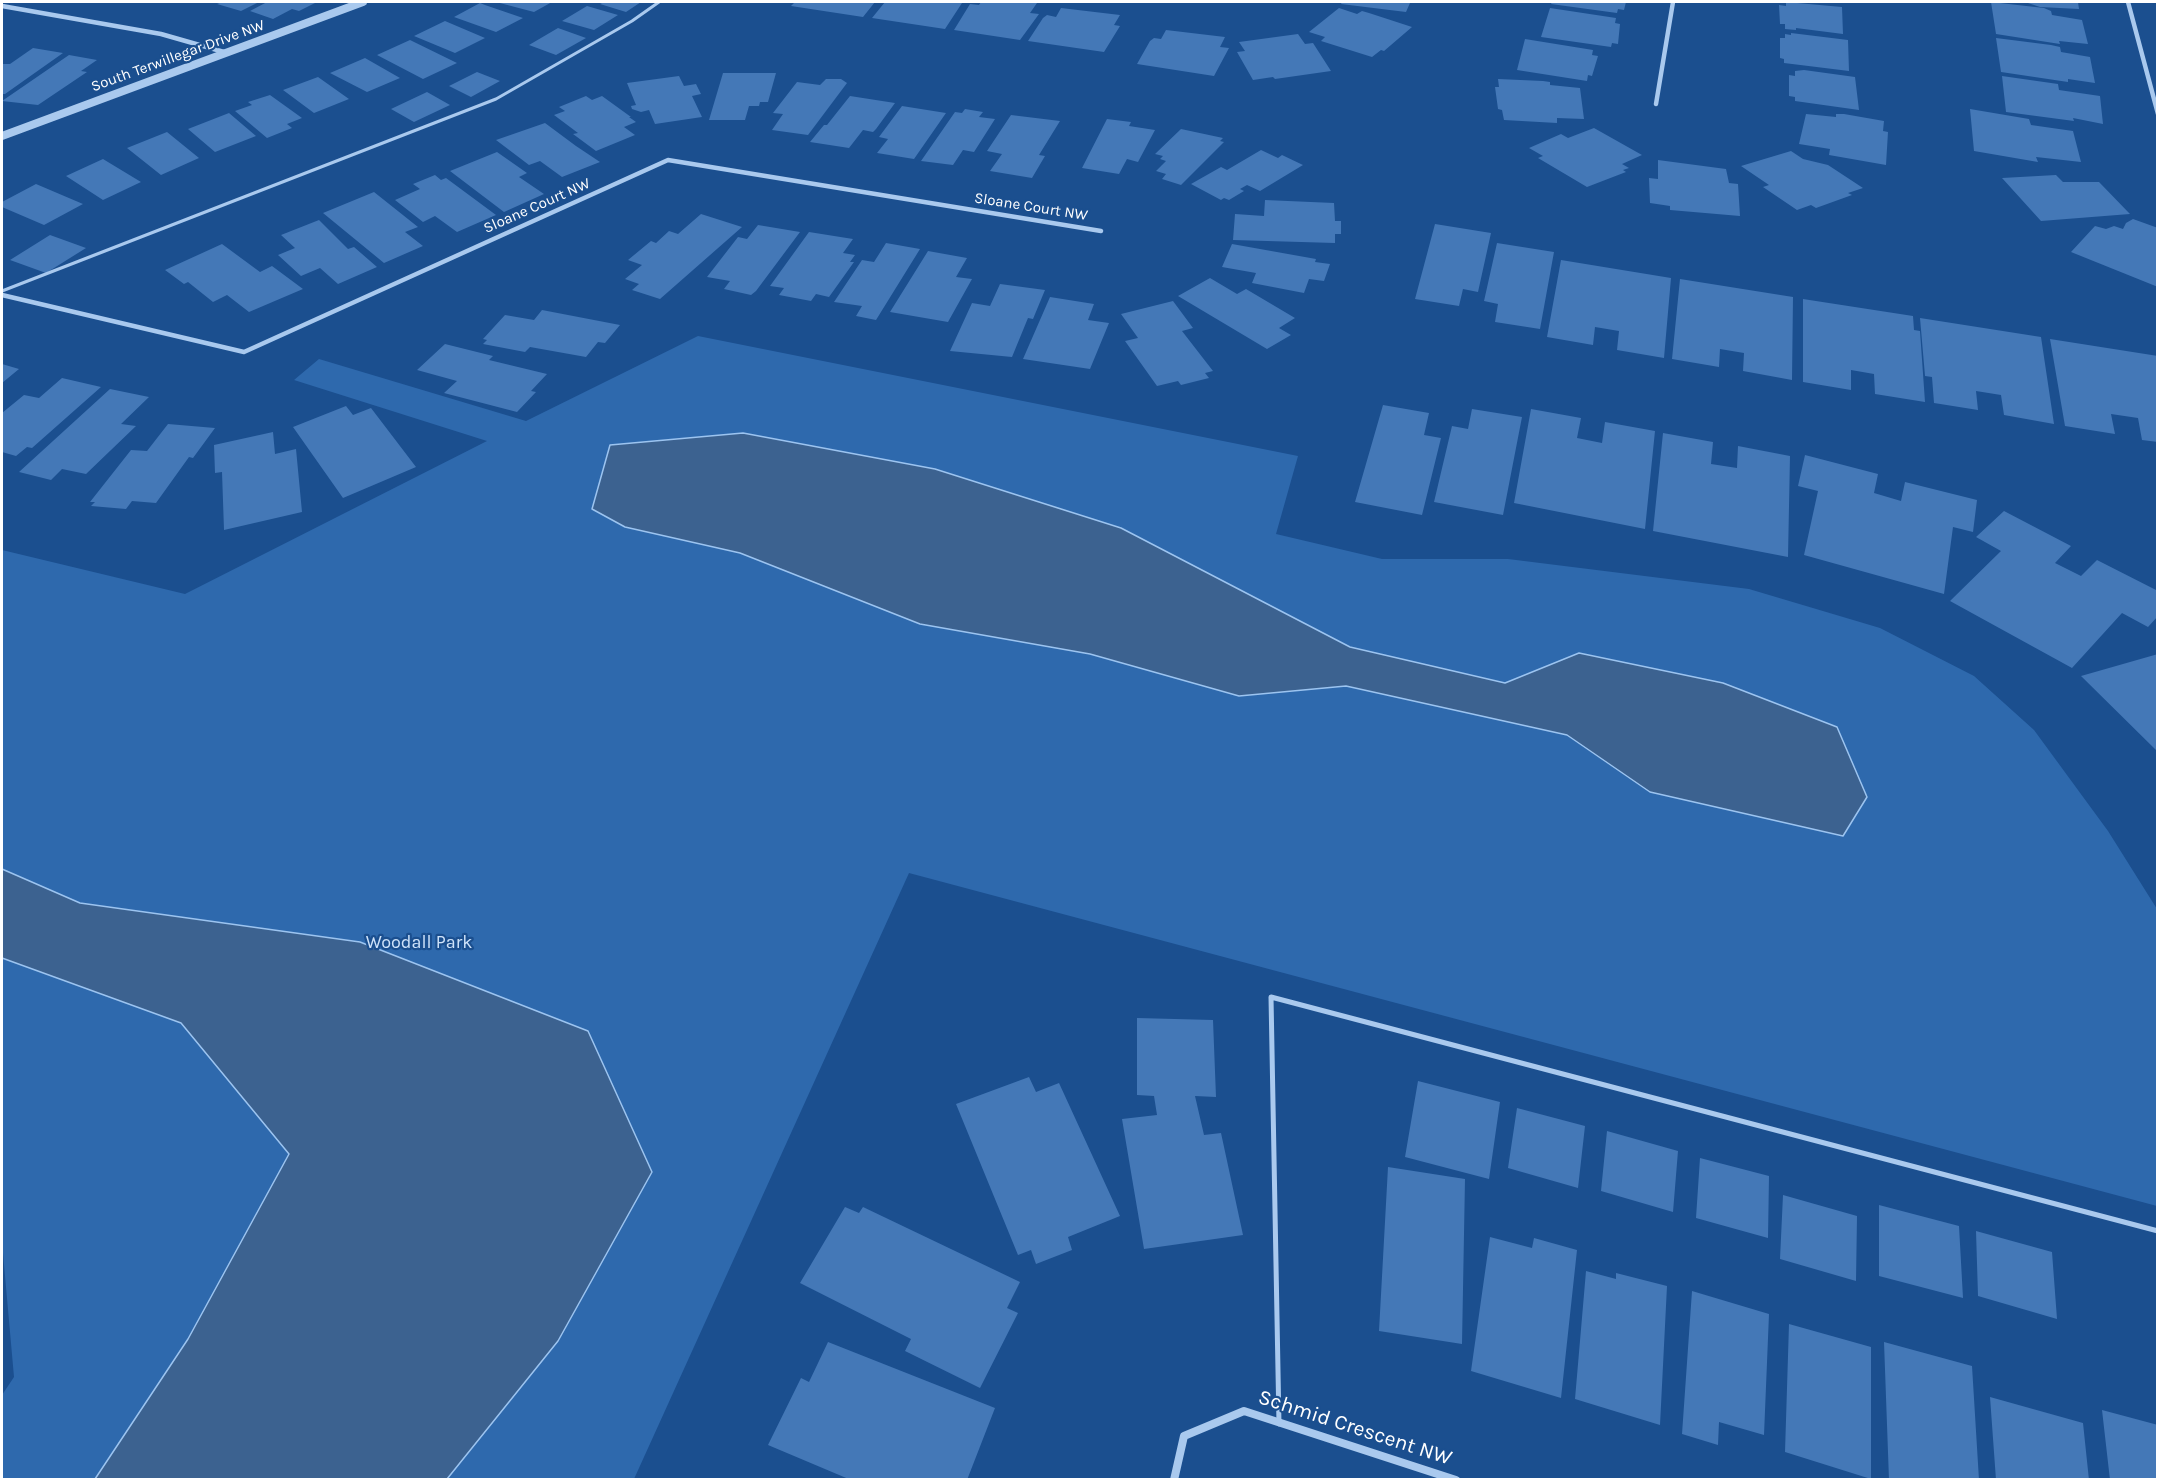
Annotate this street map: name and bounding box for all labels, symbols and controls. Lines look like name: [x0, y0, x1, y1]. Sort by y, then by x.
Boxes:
street label: South Terwillegar Drive NW: [89, 16, 267, 96]
street label: Sloane Court NW: [481, 174, 593, 238]
street label: Sloane Court NW: [973, 189, 1089, 225]
park label: Woodall Park: [366, 932, 472, 954]
street label: Schmid Crescent NW: [1255, 1385, 1455, 1471]

